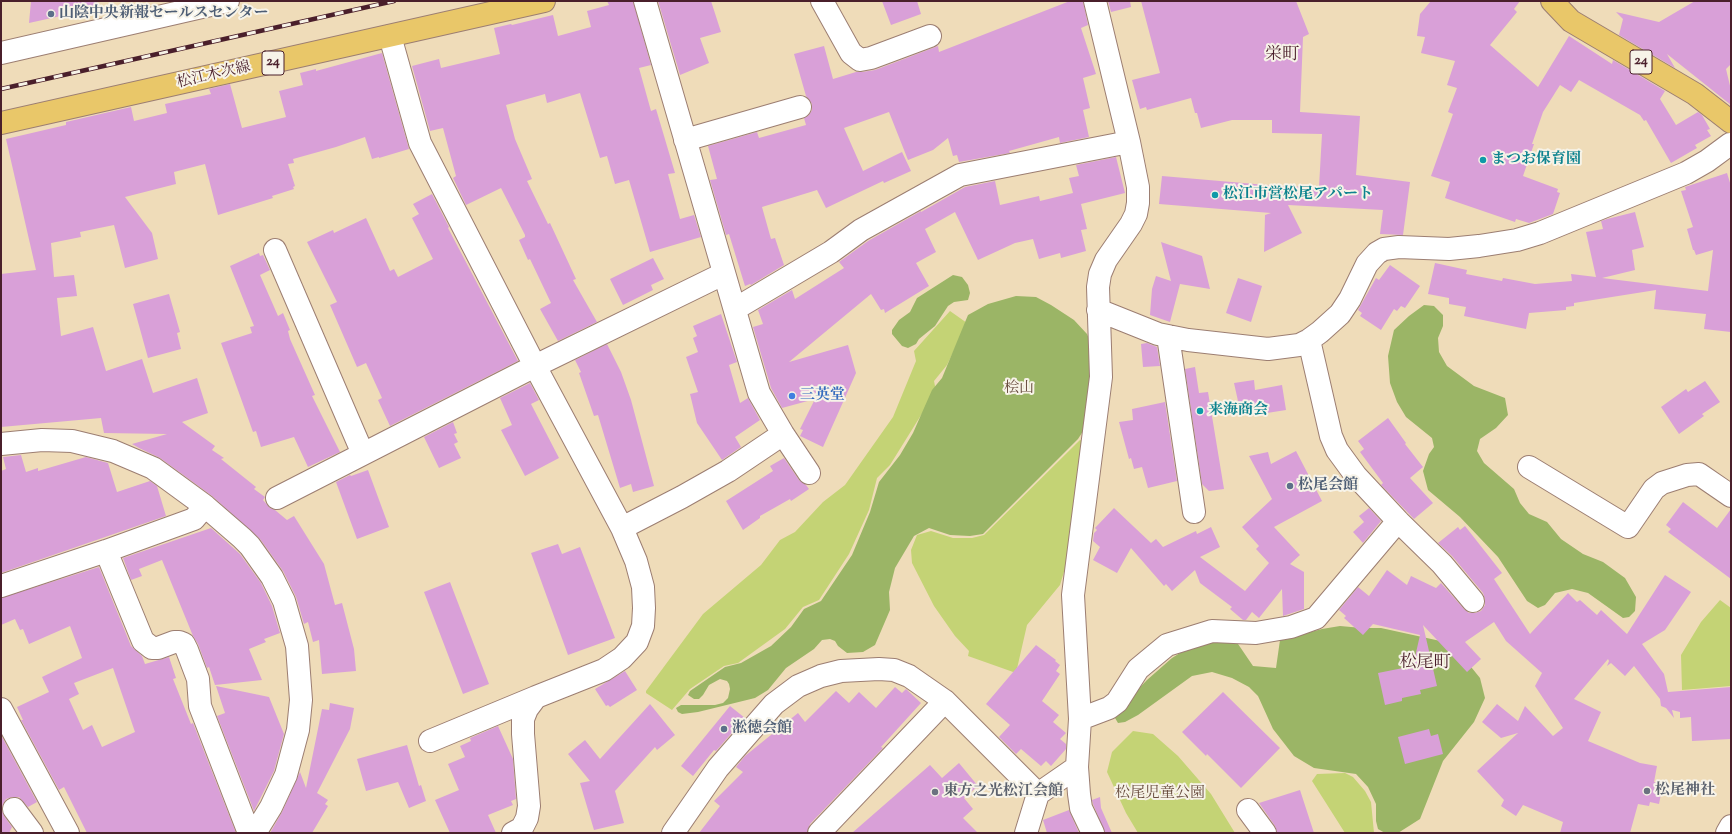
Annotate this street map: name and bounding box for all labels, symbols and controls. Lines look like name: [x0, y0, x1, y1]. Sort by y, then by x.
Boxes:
place label: 山陰中央新報セールスセンター: [59, 5, 268, 23]
marker: 山陰中央新報セールスセンター: [46, 9, 56, 19]
district label: 栄町: [1265, 46, 1299, 66]
road number: 24: [1630, 50, 1652, 74]
road number: 24: [262, 51, 284, 75]
street label: 松江木次線: [175, 59, 253, 93]
place label: まつお保育園: [1491, 151, 1581, 169]
marker: まつお保育園: [1478, 155, 1488, 165]
place label: 松江市営松尾アパート: [1223, 186, 1373, 204]
marker: 松江市営松尾アパート: [1210, 190, 1220, 200]
park label: 桧山: [1004, 380, 1034, 398]
place label: 三英堂: [800, 387, 845, 405]
marker: 三英堂: [787, 391, 797, 401]
place label: 来海商会: [1208, 402, 1268, 420]
marker: 来海商会: [1195, 406, 1205, 416]
place label: 松尾会館: [1298, 477, 1358, 495]
marker: 松尾会館: [1285, 481, 1295, 491]
district label: 松尾町: [1400, 654, 1450, 674]
place label: 淞徳会館: [732, 720, 792, 738]
marker: 淞徳会館: [719, 724, 729, 734]
place label: 松尾神社: [1655, 782, 1715, 800]
place label: 東方之光松江会館: [943, 783, 1063, 801]
park label: 松尾児童公園: [1115, 785, 1205, 803]
marker: 松尾神社: [1642, 786, 1652, 796]
marker: 東方之光松江会館: [930, 787, 940, 797]

